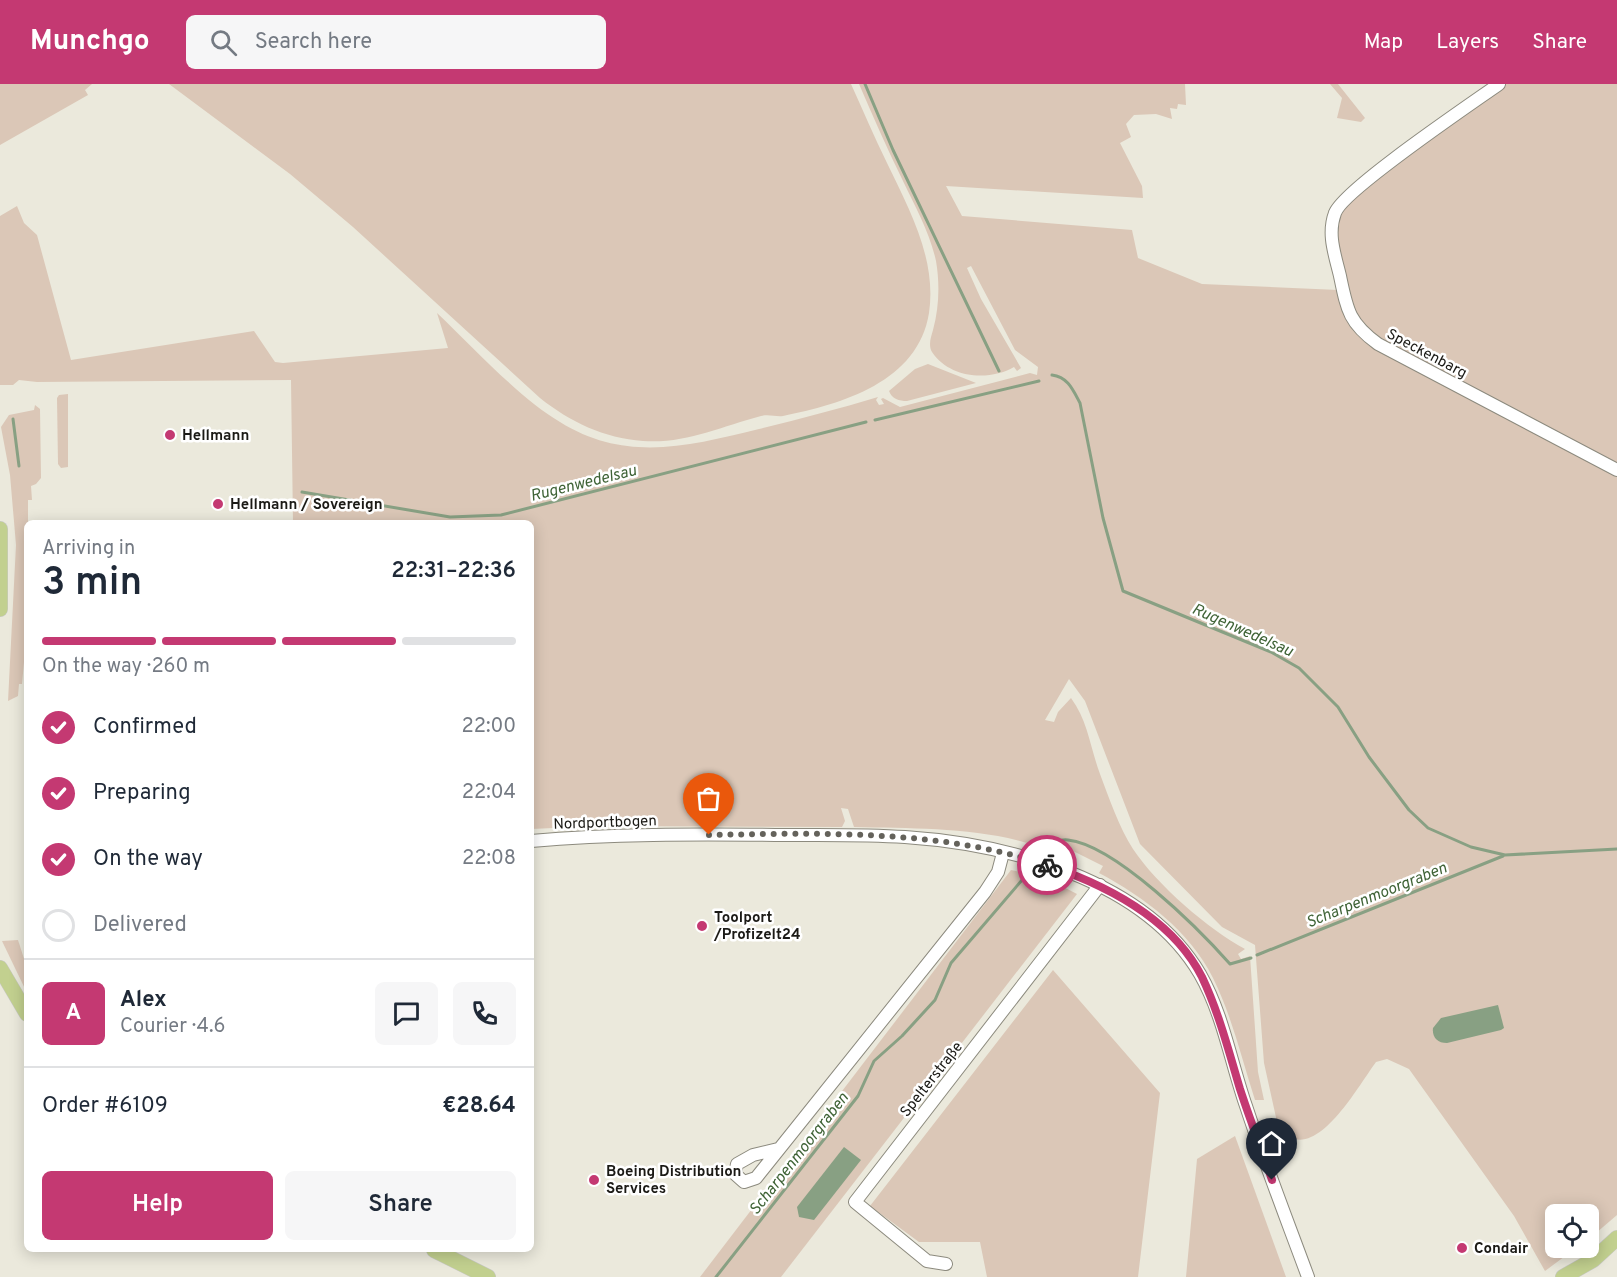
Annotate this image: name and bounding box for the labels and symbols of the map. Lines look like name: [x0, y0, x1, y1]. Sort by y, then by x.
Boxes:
street label: Speckenbarg: [1383, 325, 1470, 383]
place label: Hellmann: [182, 427, 249, 446]
marker: Hellmann: [163, 428, 177, 442]
water label: Rugenwedelsau: [528, 461, 639, 507]
place label: Hellmann / Sovereign: [230, 496, 383, 515]
marker: Hellmann / Sovereign: [211, 497, 225, 511]
water label: Rugenwedelsau: [1188, 600, 1296, 662]
pin: [683, 773, 734, 835]
street label: Nordportbogen: [553, 812, 657, 835]
courier: [1017, 835, 1077, 895]
water label: Scharpenmoorgraben: [1303, 858, 1450, 933]
place label: Toolport /Profizelt24: [713, 909, 801, 945]
marker: Toolport /Profizelt24: [695, 919, 709, 933]
street label: Spelterstraße: [897, 1038, 968, 1122]
water label: Scharpenmoorgraben: [746, 1089, 854, 1219]
pin: [1246, 1118, 1297, 1180]
place label: Boeing Distribution Services: [606, 1163, 741, 1199]
marker: Boeing Distribution Services: [587, 1173, 601, 1187]
place label: Condair: [1474, 1240, 1529, 1259]
marker: Condair: [1455, 1241, 1469, 1255]

